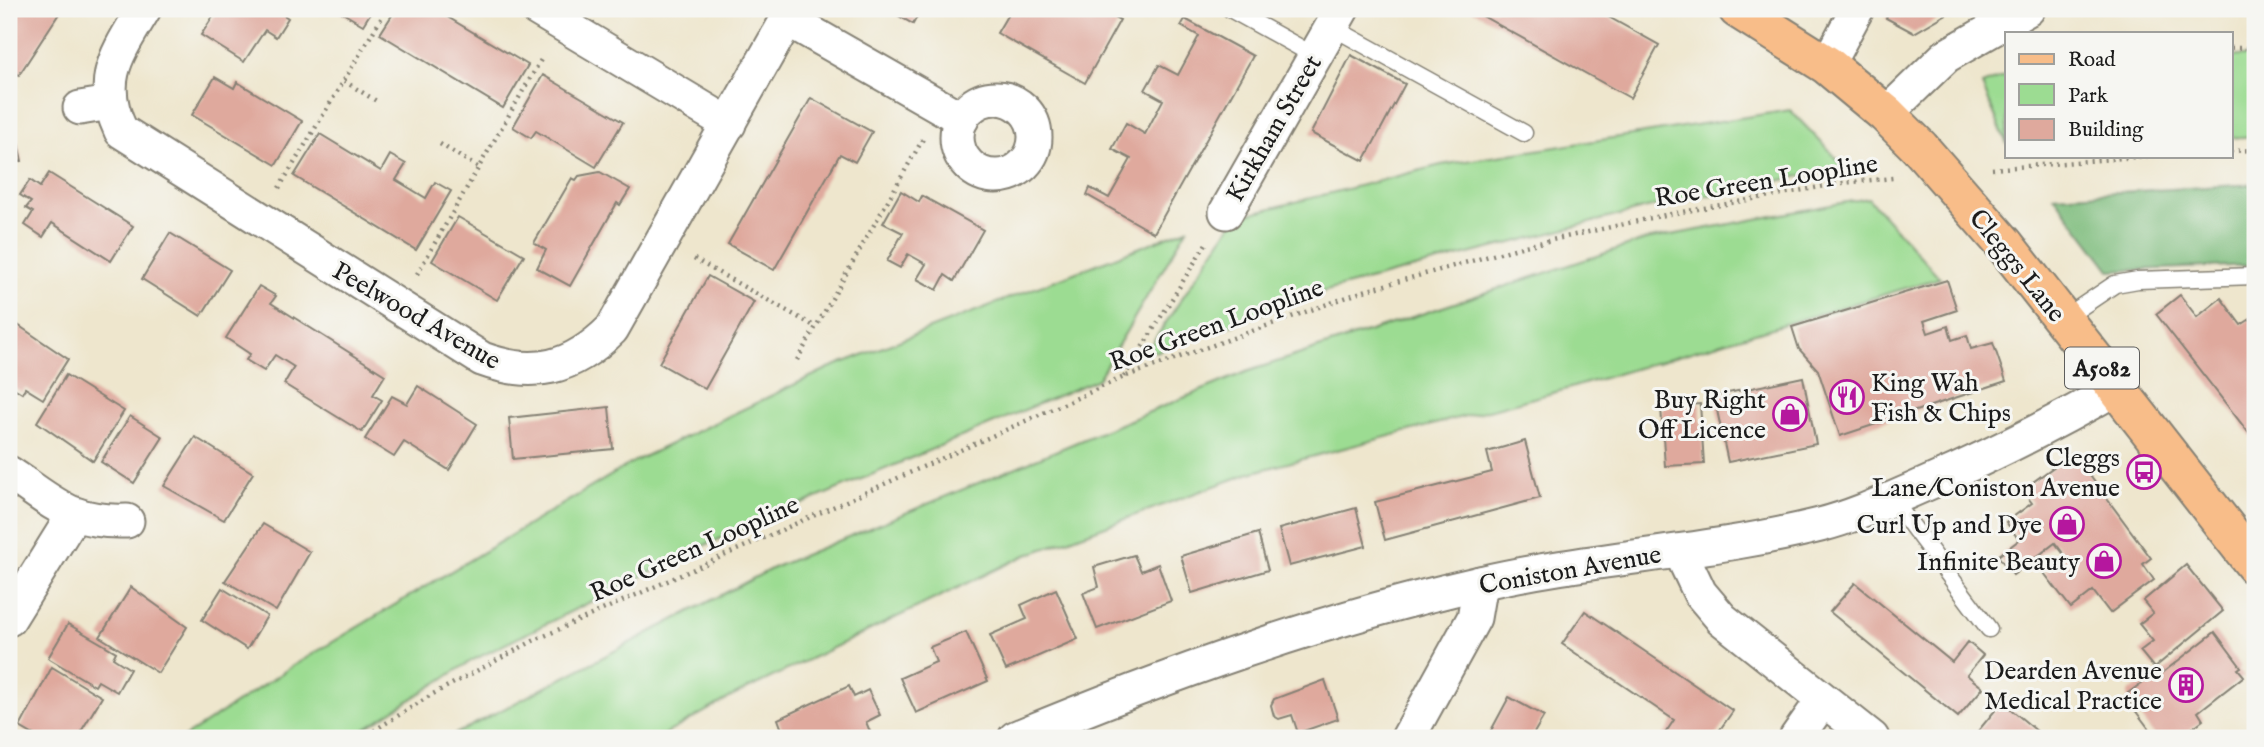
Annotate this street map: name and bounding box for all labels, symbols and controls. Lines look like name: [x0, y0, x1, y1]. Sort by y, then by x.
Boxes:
legend: [2005, 32, 2232, 158]
text: Road: [2068, 47, 2116, 74]
street label: Kirkham Street: [1219, 49, 1330, 208]
text: Park: [2068, 83, 2109, 110]
text: Building: [2068, 117, 2144, 144]
street label: Roe Green Loopline: [1652, 148, 1880, 215]
street label: Cleggs Lane: [1961, 203, 2073, 329]
street label: Peelwood Avenue: [326, 255, 506, 378]
street label: Roe Green Loopline: [1105, 271, 1328, 379]
road number: A5082: [2065, 348, 2139, 388]
place label: King Wah Fish & Chips: [1871, 367, 2011, 430]
restaurant icon: King Wah Fish & Chips: [1828, 378, 1866, 416]
place label: Buy Right Off Licence: [1638, 384, 1766, 447]
shop icon: Buy Right Off Licence: [1771, 395, 1809, 433]
place label: Cleggs Lane/Coniston Avenue: [1871, 442, 2120, 505]
bus stop icon: Cleggs Lane/Coniston Avenue: [2125, 453, 2163, 491]
street label: Roe Green Loopline: [585, 488, 804, 610]
shop icon: Curl Up and Dye: [2048, 505, 2086, 543]
place label: Curl Up and Dye: [1857, 509, 2042, 542]
street label: Coniston Avenue: [1477, 538, 1664, 603]
shop icon: Infinite Beauty: [2085, 542, 2123, 580]
place label: Infinite Beauty: [1917, 546, 2080, 579]
place label: Dearden Avenue Medical Practice: [1984, 655, 2162, 718]
building icon: Dearden Avenue Medical Practice: [2167, 666, 2205, 704]

